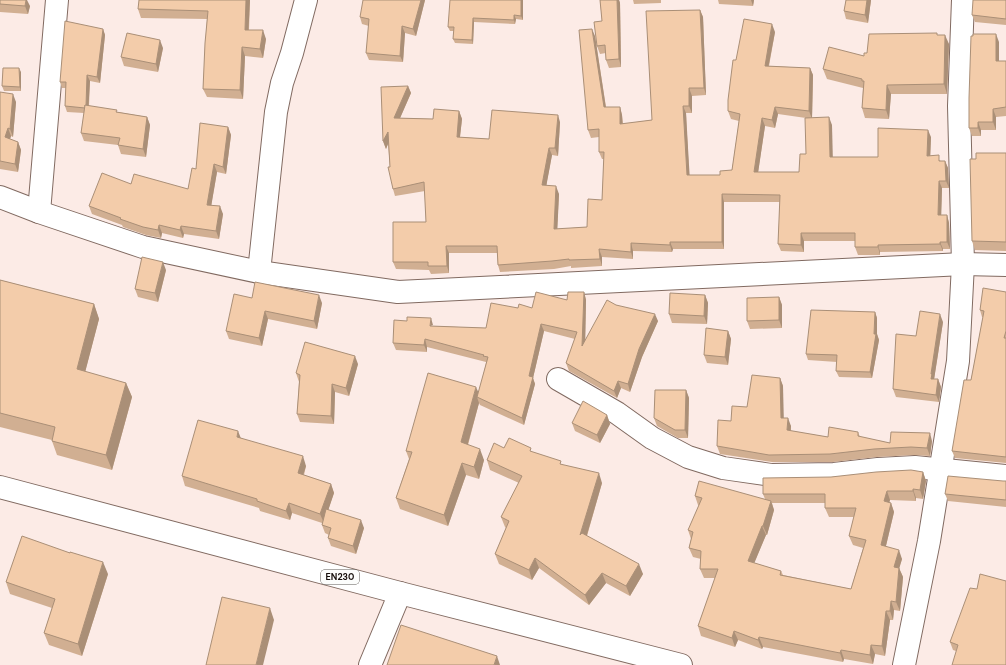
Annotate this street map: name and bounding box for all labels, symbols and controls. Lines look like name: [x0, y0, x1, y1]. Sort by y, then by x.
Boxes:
road number: EN230: [321, 570, 359, 584]

